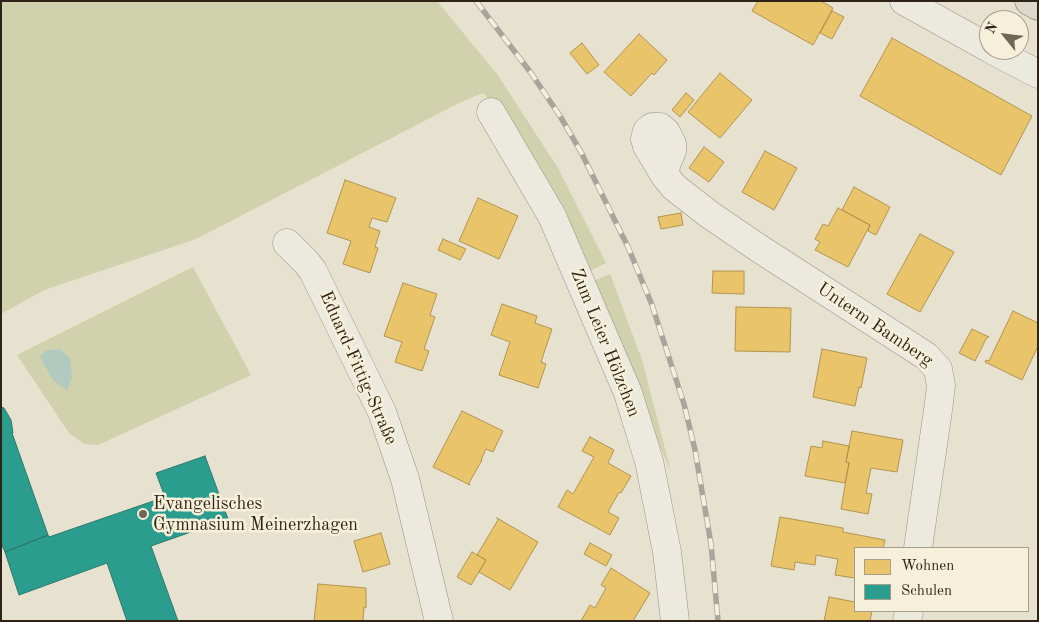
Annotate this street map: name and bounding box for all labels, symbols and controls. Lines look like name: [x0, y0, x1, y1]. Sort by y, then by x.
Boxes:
north arrow: [979, 10, 1029, 60]
text: N: [983, 20, 1000, 36]
street label: Zum Leier Hölzchen: [565, 266, 645, 420]
street label: Unterm Bamberg: [813, 278, 937, 372]
street label: Eduard-Fittig-Straße: [314, 288, 402, 448]
place label: Evangelisches Gymnasium Meinerzhagen: [153, 493, 358, 536]
marker: Evangelisches Gymnasium Meinerzhagen: [137, 508, 149, 520]
legend: [854, 547, 1029, 612]
text: Wohnen: [901, 559, 954, 574]
text: Schulen: [901, 584, 952, 599]

